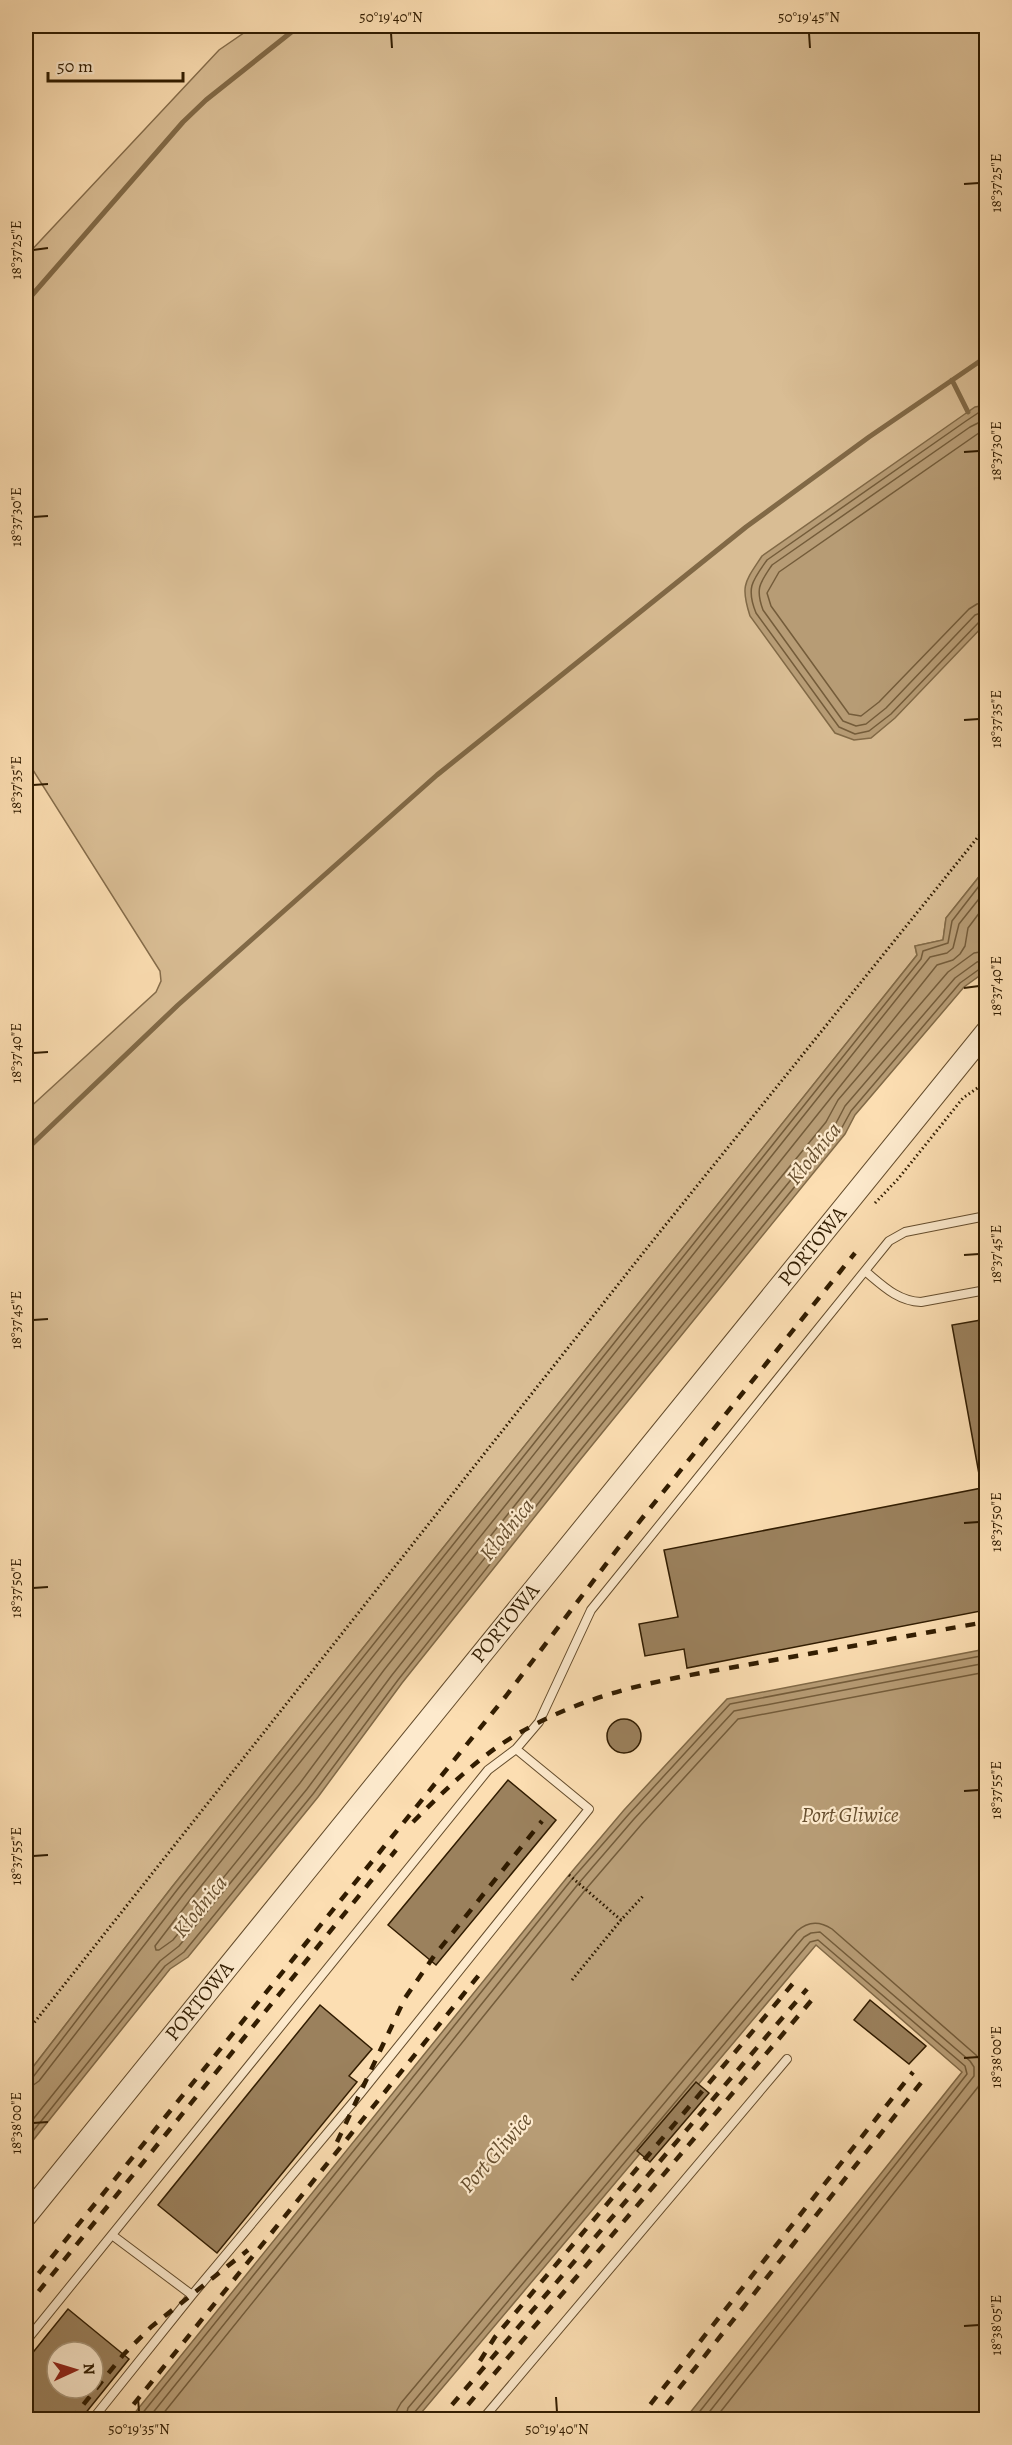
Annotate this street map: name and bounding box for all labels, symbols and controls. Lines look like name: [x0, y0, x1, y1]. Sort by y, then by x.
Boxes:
text: 50°19'40"N: [359, 7, 423, 27]
text: 50°19'45"N: [778, 7, 840, 27]
scale bar: [48, 45, 183, 83]
text: 50 m: [57, 54, 93, 78]
text: 18°37'25"E: [986, 153, 1006, 213]
text: 18°37'25"E: [6, 220, 26, 280]
text: 18°37'30"E: [986, 421, 1006, 481]
text: 18°37'30"E: [6, 487, 26, 547]
text: 18°37'35"E: [986, 690, 1006, 748]
text: 18°37'35"E: [6, 756, 26, 814]
text: 18°37'40"E: [986, 956, 1006, 1016]
text: 18°37'40"E: [6, 1023, 26, 1083]
water label: Kłodnica: [779, 1116, 848, 1191]
street label: PORTOWA: [771, 1200, 853, 1292]
text: 18°37'45"E: [986, 1225, 1006, 1283]
text: 18°37'45"E: [6, 1291, 26, 1349]
water label: Kłodnica: [472, 1492, 541, 1567]
text: 18°37'50"E: [986, 1492, 1006, 1552]
text: 18°37'50"E: [6, 1558, 26, 1618]
street label: PORTOWA: [464, 1577, 546, 1669]
text: 18°37'55"E: [986, 1761, 1006, 1819]
water label: Port Gliwice: [801, 1800, 899, 1830]
text: 18°37'55"E: [6, 1827, 26, 1885]
water label: Kłodnica: [165, 1869, 234, 1944]
street label: PORTOWA: [158, 1955, 240, 2047]
text: 18°38'00"E: [986, 2026, 1006, 2088]
text: 18°38'00"E: [6, 2092, 26, 2154]
water label: Port Gliwice: [452, 2106, 539, 2199]
text: 18°38'05"E: [986, 2295, 1006, 2355]
north arrow: [45, 2340, 105, 2400]
text: N: [78, 2362, 100, 2376]
text: 50°19'35"N: [108, 2419, 170, 2439]
text: 50°19'40"N: [525, 2419, 589, 2439]

